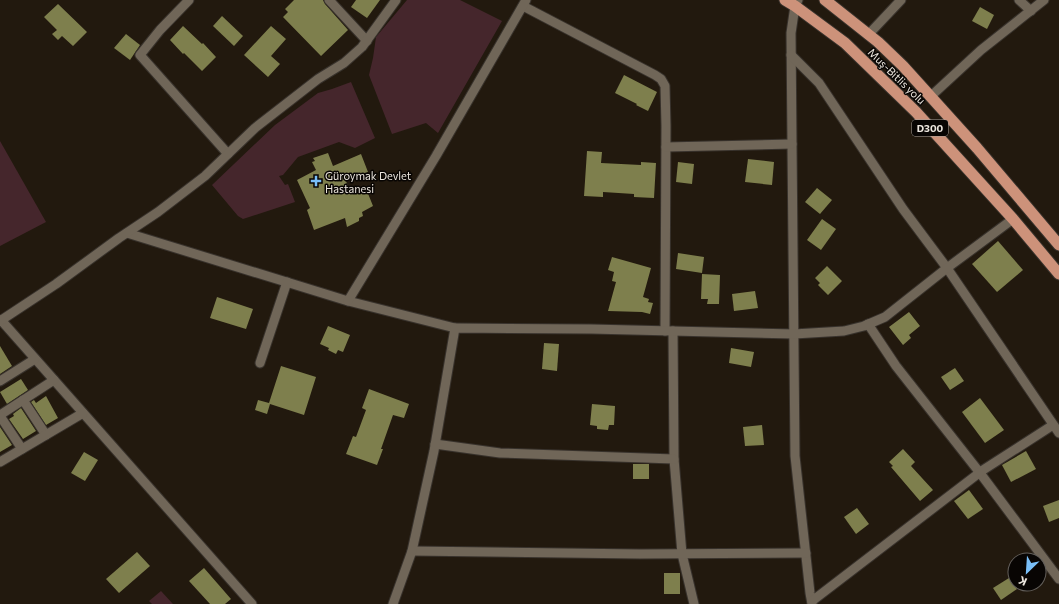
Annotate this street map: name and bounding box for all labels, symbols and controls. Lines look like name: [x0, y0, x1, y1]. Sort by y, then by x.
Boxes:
street label: Muş-Bitlis yolu: [866, 45, 928, 107]
road number: D300: [912, 120, 948, 136]
place label: Güroymak Devlet Hastanesi: [325, 169, 412, 195]
marker: Güroymak Devlet Hastanesi: [310, 175, 322, 187]
north arrow: [1007, 552, 1047, 592]
text: K: [1016, 574, 1029, 589]

